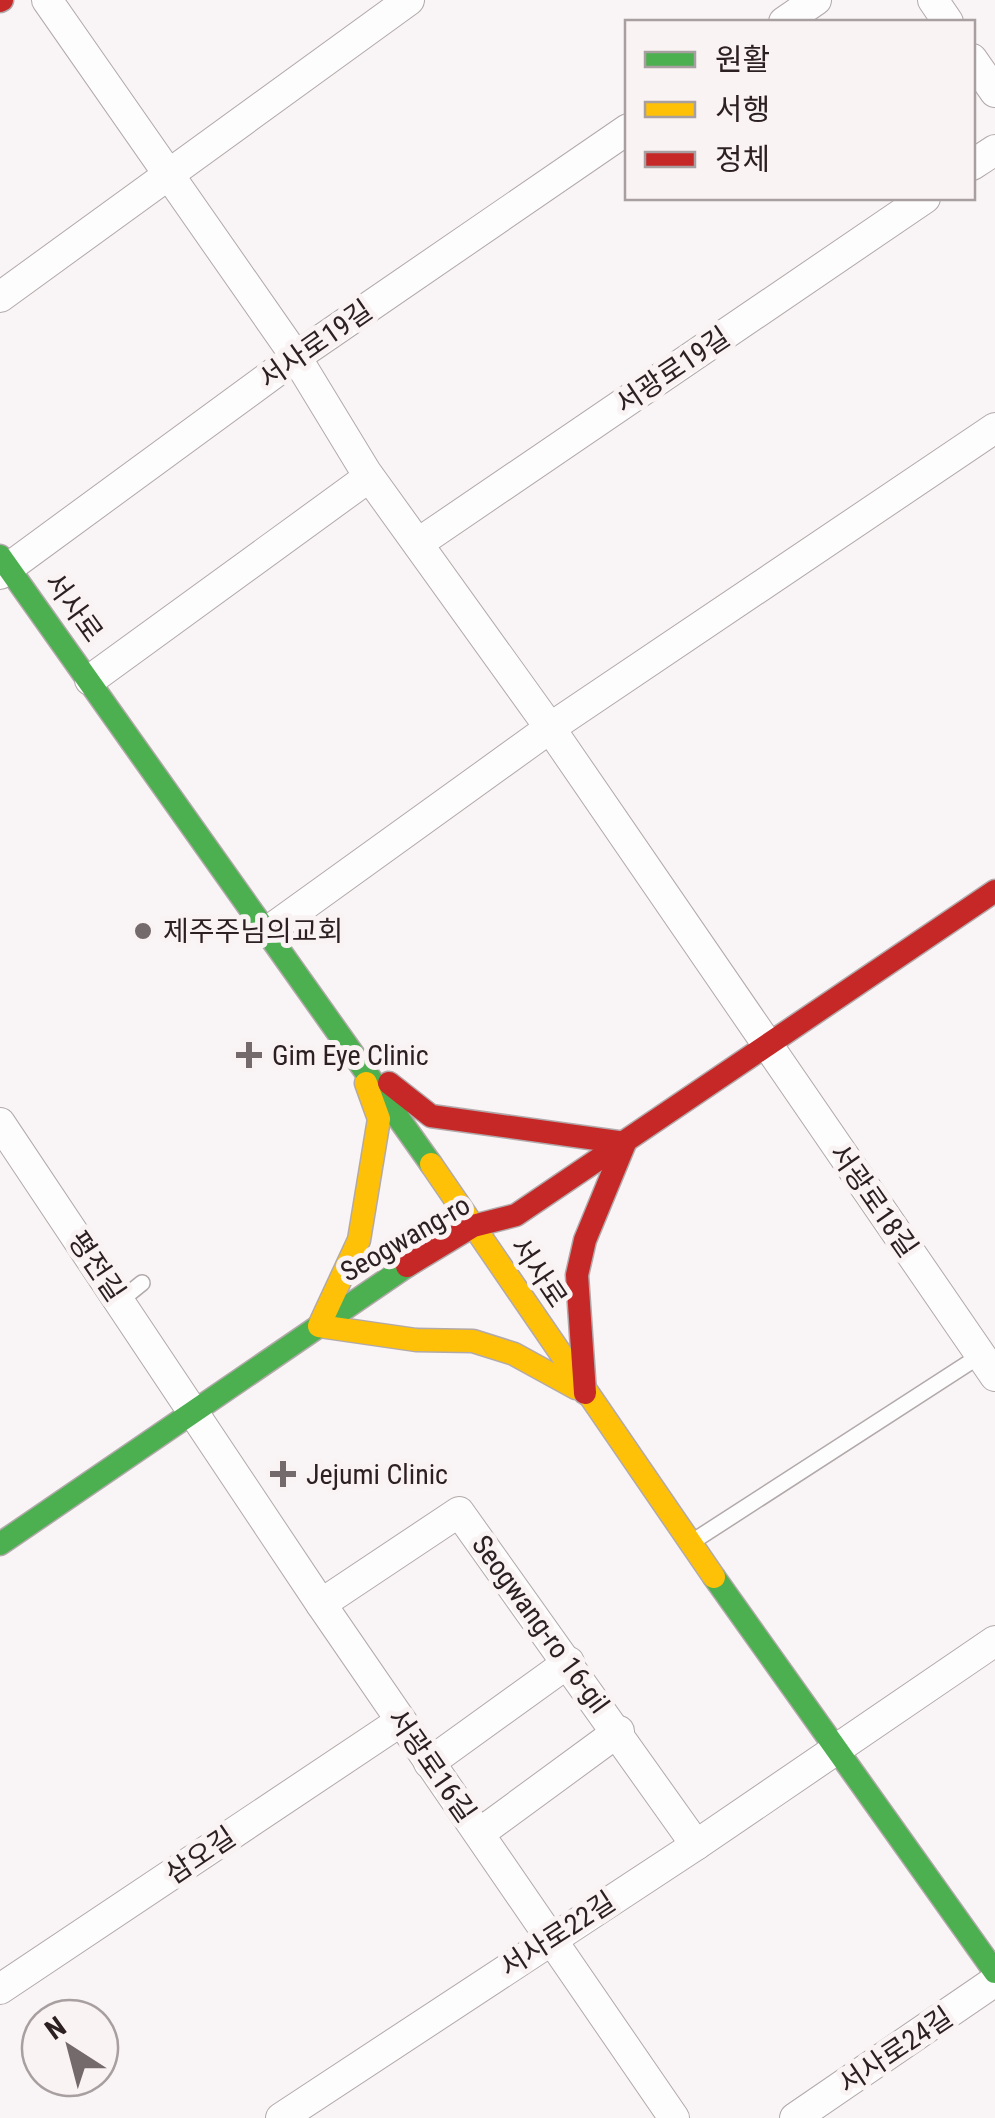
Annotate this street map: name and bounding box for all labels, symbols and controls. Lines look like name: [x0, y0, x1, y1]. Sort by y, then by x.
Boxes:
legend: [625, 20, 975, 200]
text: 원활: [715, 42, 770, 77]
text: 서행: [715, 92, 770, 127]
text: 정체: [715, 142, 770, 177]
street label: 서사로19길: [252, 293, 378, 395]
street label: 서광로19길: [609, 320, 736, 421]
street label: 서사로: [38, 566, 110, 648]
place label: 제주주님의교회: [163, 915, 343, 948]
marker: 제주주님의교회: [132, 920, 154, 942]
place label: Gim Eye Clinic: [272, 1039, 429, 1072]
marker: Gim Eye Clinic: [236, 1042, 262, 1068]
street label: 서광로18길: [823, 1137, 925, 1263]
street label: Seogwang-ro: [335, 1188, 476, 1289]
street label: 평전길: [61, 1225, 132, 1308]
street label: 서사로: [503, 1231, 574, 1314]
place label: Jejumi Clinic: [306, 1458, 448, 1491]
marker: Jejumi Clinic: [270, 1461, 296, 1487]
street label: Seogwang-ro 16-gil: [465, 1529, 616, 1720]
street label: 서광로16길: [381, 1702, 483, 1828]
street label: 삼오길: [159, 1820, 242, 1891]
street label: 서사로22길: [493, 1885, 621, 1984]
north arrow: [20, 1998, 120, 2098]
street label: 서사로24길: [832, 2000, 959, 2101]
text: N: [39, 2010, 72, 2047]

